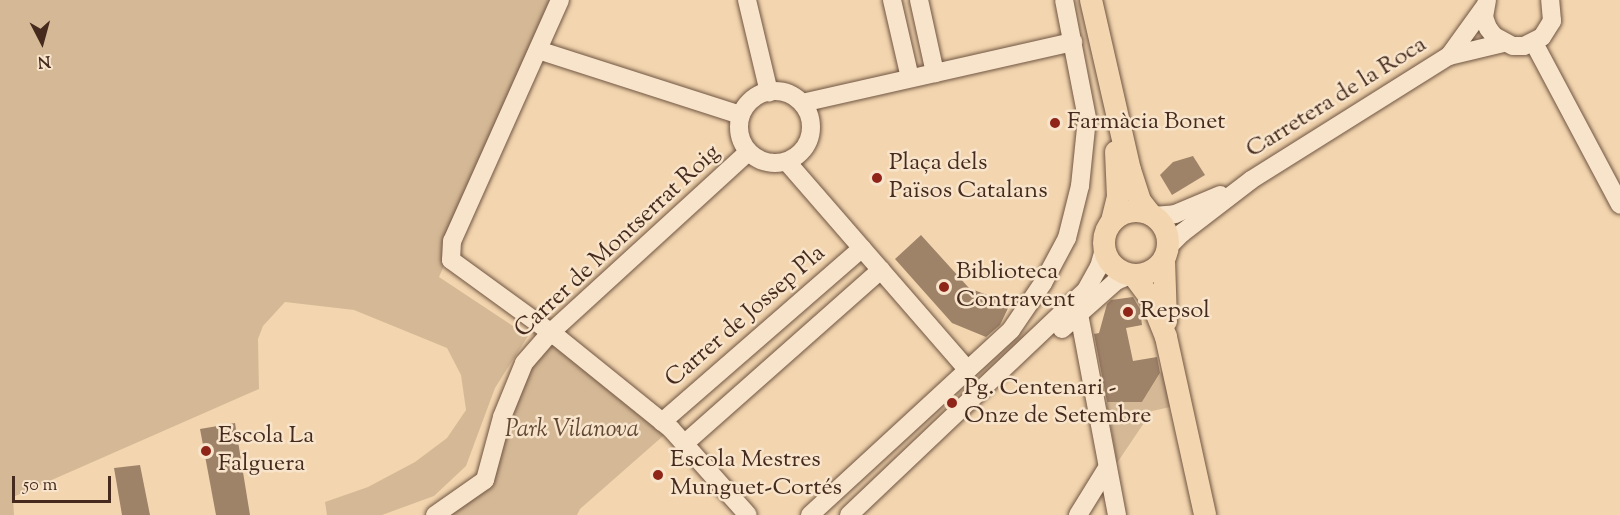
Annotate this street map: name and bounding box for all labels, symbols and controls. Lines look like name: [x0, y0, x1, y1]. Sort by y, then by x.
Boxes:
north arrow: [12, 12, 72, 72]
street label: Carretera de la Roca: [1241, 31, 1433, 165]
text: N: [36, 48, 51, 73]
place label: Farmàcia Bonet: [1067, 109, 1226, 137]
marker: Farmàcia Bonet: [1048, 116, 1062, 130]
street label: Carrer de Montserrat Roig: [509, 139, 727, 345]
place label: Plaça dels Països Catalans: [889, 150, 1048, 206]
marker: Plaça dels Països Catalans: [870, 171, 884, 185]
street label: Carrer de Jossep Pla: [660, 240, 832, 394]
place label: Biblioteca Contravent: [956, 259, 1075, 315]
marker: Biblioteca Contravent: [937, 280, 951, 294]
place label: Repsol: [1140, 298, 1210, 326]
marker: Repsol: [1121, 305, 1135, 319]
place label: Pg. Centenari - Onze de Setembre: [964, 375, 1151, 431]
marker: Pg. Centenari - Onze de Setembre: [945, 396, 959, 410]
park label: Park Vilanova: [505, 417, 639, 445]
place label: Escola La Falguera: [218, 423, 314, 479]
marker: Escola La Falguera: [199, 444, 213, 458]
place label: Escola Mestres Munguet-Cortés: [670, 447, 842, 503]
scale bar: [15, 464, 114, 502]
marker: Escola Mestres Munguet-Cortés: [651, 468, 665, 482]
text: 50 m: [23, 473, 57, 499]

